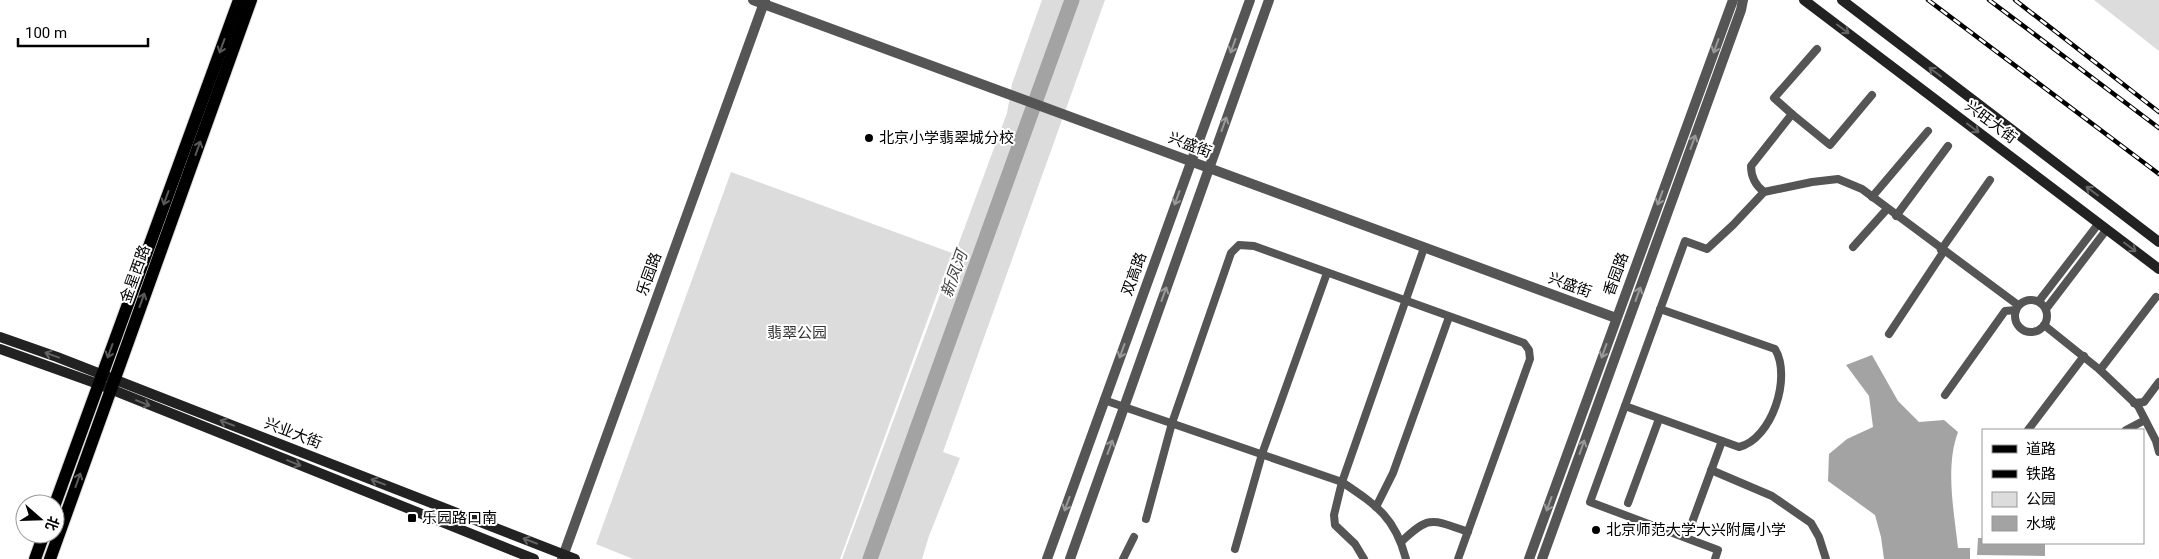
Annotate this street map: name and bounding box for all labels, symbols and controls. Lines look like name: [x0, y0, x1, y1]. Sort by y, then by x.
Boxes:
scale bar: [18, 15, 148, 47]
text: 100 m: [25, 24, 67, 42]
one-way arrow: [1836, 24, 1849, 35]
one-way arrow: [217, 38, 226, 53]
one-way arrow: [1228, 38, 1237, 53]
one-way arrow: [1711, 38, 1720, 53]
one-way arrow: [1929, 66, 1942, 77]
street label: 兴旺大街: [1962, 97, 2020, 147]
one-way arrow: [1220, 117, 1229, 133]
one-way arrow: [1966, 122, 1979, 133]
place label: 北京小学翡翠城分校: [879, 129, 1014, 147]
street label: 兴盛街: [1166, 129, 1214, 161]
marker: 北京小学翡翠城分校: [863, 132, 875, 144]
one-way arrow: [1689, 134, 1698, 150]
one-way arrow: [194, 140, 203, 156]
one-way arrow: [2086, 186, 2099, 197]
one-way arrow: [161, 190, 170, 206]
one-way arrow: [1172, 190, 1181, 206]
one-way arrow: [1655, 190, 1664, 206]
one-way arrow: [2123, 242, 2137, 252]
street label: 金星西路: [116, 243, 154, 305]
water label: 新凤河: [937, 245, 972, 300]
street label: 乐园路: [633, 250, 665, 298]
street label: 双高路: [1118, 250, 1150, 298]
street label: 香园路: [1600, 250, 1632, 298]
street label: 兴盛街: [1546, 269, 1594, 301]
one-way arrow: [1160, 287, 1169, 302]
one-way arrow: [1633, 287, 1643, 303]
one-way arrow: [138, 293, 148, 309]
park label: 翡翠公园: [767, 324, 827, 342]
one-way arrow: [105, 343, 114, 358]
one-way arrow: [1117, 343, 1126, 358]
one-way arrow: [1599, 343, 1608, 358]
one-way arrow: [45, 350, 61, 359]
one-way arrow: [136, 399, 151, 408]
street label: 兴业大街: [262, 414, 324, 452]
one-way arrow: [220, 418, 235, 427]
legend: [1982, 429, 2144, 544]
one-way arrow: [1106, 440, 1115, 455]
one-way arrow: [1578, 440, 1587, 456]
text: 道路: [2026, 440, 2056, 458]
one-way arrow: [286, 459, 301, 468]
text: 铁路: [2026, 465, 2056, 483]
one-way arrow: [74, 473, 83, 489]
one-way arrow: [371, 477, 386, 486]
text: 公园: [2026, 490, 2056, 508]
north arrow: [15, 494, 65, 544]
one-way arrow: [1062, 496, 1071, 511]
one-way arrow: [1544, 496, 1553, 511]
place label: 乐园路口南: [422, 509, 497, 527]
marker: 乐园路口南: [406, 512, 418, 524]
text: 北: [42, 514, 62, 533]
text: 水域: [2026, 515, 2056, 533]
place label: 北京师范大学大兴附属小学: [1606, 521, 1786, 539]
marker: 北京师范大学大兴附属小学: [1590, 524, 1602, 536]
one-way arrow: [523, 536, 538, 545]

